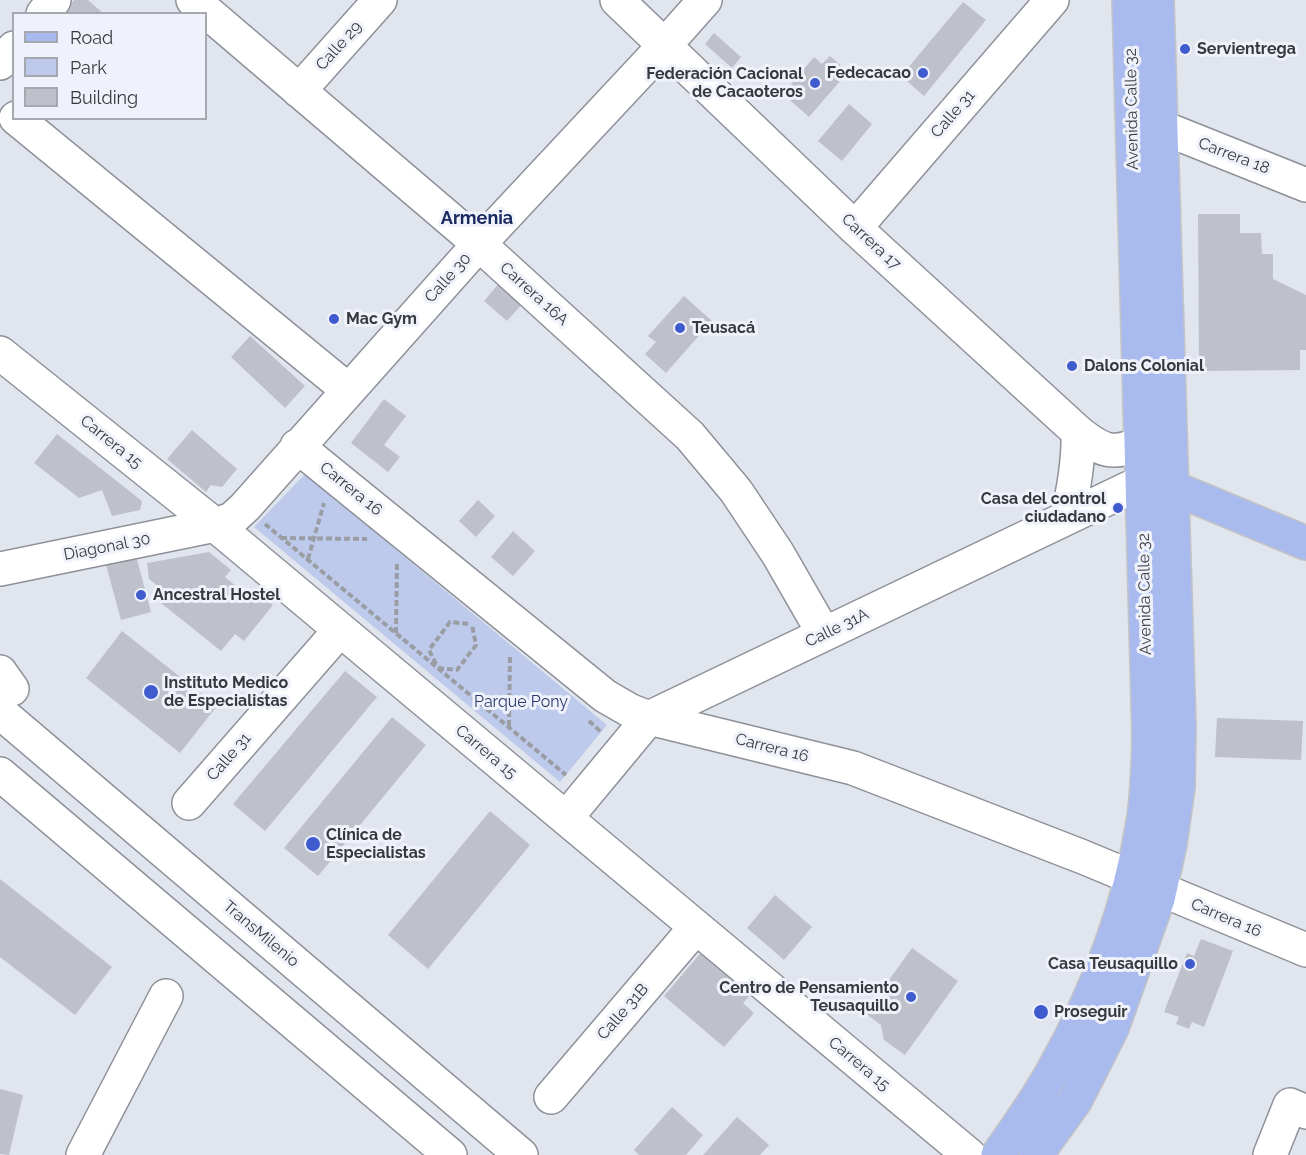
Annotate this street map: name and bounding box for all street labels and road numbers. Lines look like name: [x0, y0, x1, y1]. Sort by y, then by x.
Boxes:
street label: Calle 29: [312, 17, 366, 75]
street label: Avenida Calle 32: [1121, 48, 1143, 170]
street label: Calle 31: [927, 86, 979, 142]
street label: Carrera 18: [1196, 134, 1272, 178]
street label: Carrera 17: [837, 210, 905, 274]
street label: Calle 30: [421, 249, 475, 307]
street label: Carrera 16A: [496, 258, 572, 330]
street label: Carrera 15: [76, 411, 146, 473]
street label: Carrera 16: [316, 458, 386, 520]
street label: Diagonal 30: [62, 529, 152, 565]
street label: Avenida Calle 32: [1134, 533, 1156, 655]
street label: Calle 31A: [802, 604, 872, 652]
street label: Carrera 15: [451, 721, 521, 783]
street label: Calle 31: [203, 729, 255, 785]
street label: Carrera 16: [733, 730, 811, 766]
street label: Carrera 16: [1188, 895, 1264, 941]
street label: TransMilenio: [219, 897, 303, 971]
street label: Calle 31B: [593, 980, 653, 1044]
street label: Carrera 15: [824, 1033, 894, 1095]

